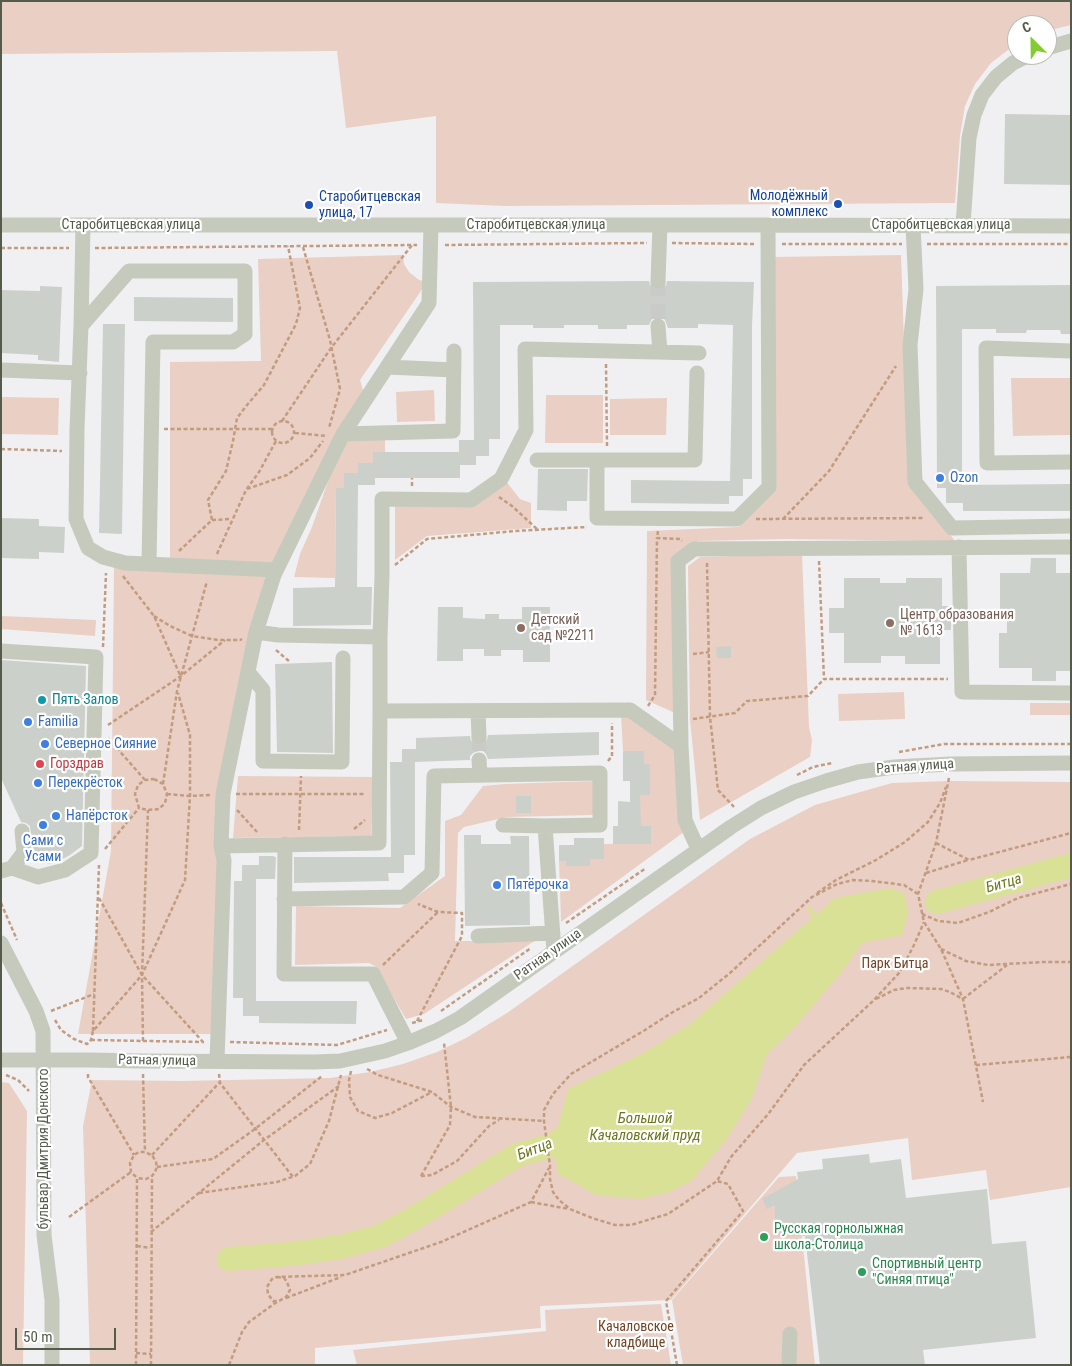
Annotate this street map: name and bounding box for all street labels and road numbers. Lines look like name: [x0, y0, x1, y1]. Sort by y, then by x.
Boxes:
street label: Старобитцевская улица: [62, 217, 200, 233]
street label: Старобитцевская улица: [467, 217, 605, 233]
street label: Старобитцевская улица: [872, 217, 1010, 233]
street label: Ратная улица: [876, 756, 954, 778]
street label: Ратная улица: [511, 926, 585, 984]
street label: Ратная улица: [118, 1052, 196, 1070]
street label: бульвар Дмитрия Донского: [36, 1069, 52, 1229]

